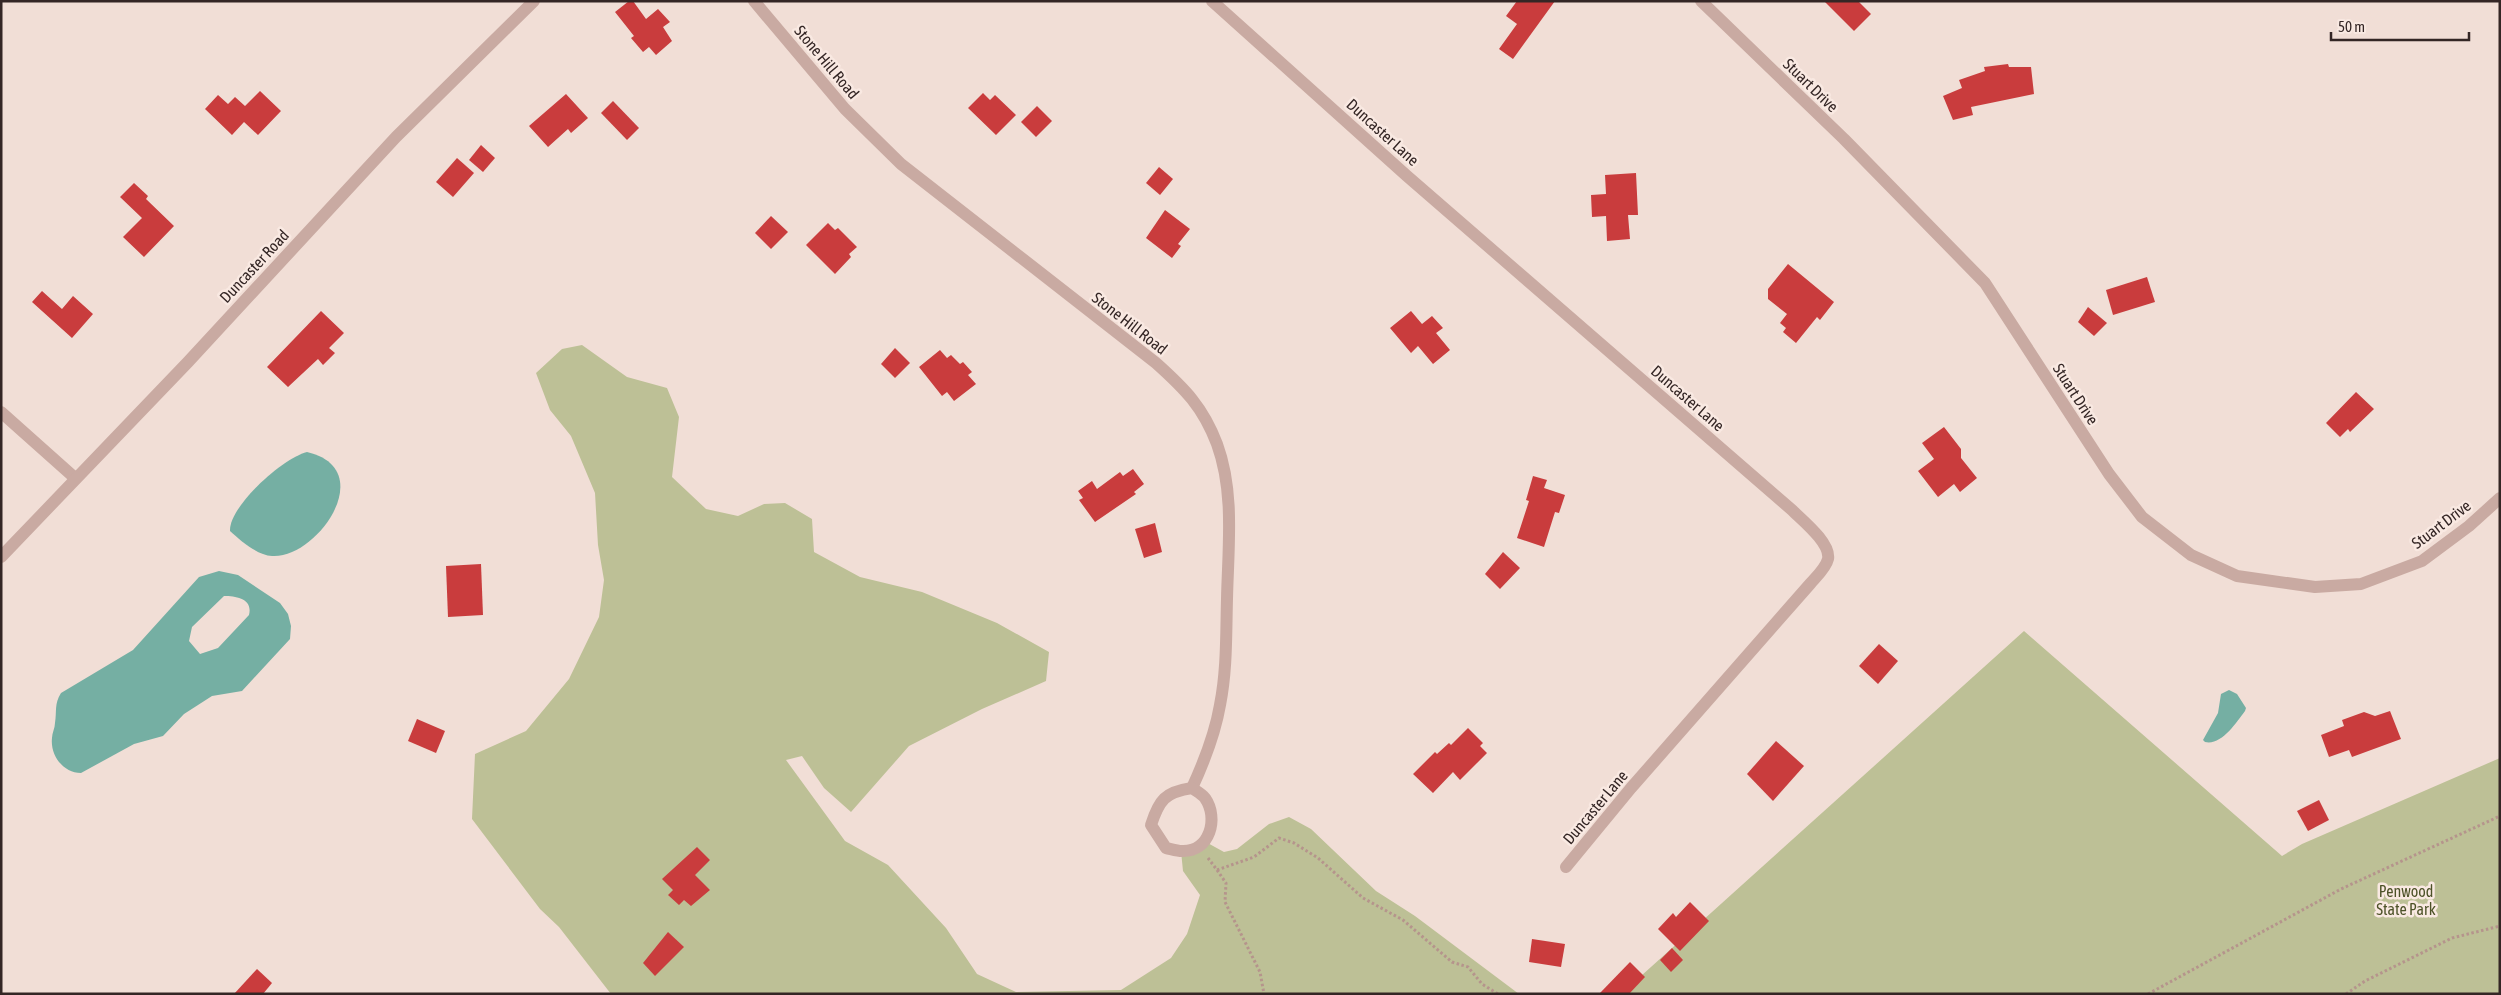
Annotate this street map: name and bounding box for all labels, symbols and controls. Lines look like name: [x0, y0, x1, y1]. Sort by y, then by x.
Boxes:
scale bar: [2331, 10, 2468, 42]
text: 50 m: [2338, 18, 2365, 35]
street label: Stone Hill Road: [791, 22, 863, 102]
street label: Stuart Drive: [1780, 55, 1842, 115]
street label: Duncaster Lane: [1343, 95, 1423, 169]
street label: Duncaster Road: [216, 226, 292, 306]
street label: Stone Hill Road: [1089, 288, 1171, 358]
street label: Stuart Drive: [2050, 360, 2102, 428]
street label: Duncaster Lane: [1648, 361, 1728, 435]
street label: Stuart Drive: [2408, 496, 2474, 552]
street label: Duncaster Lane: [1559, 766, 1631, 848]
park label: Penwood State Park: [2376, 882, 2436, 918]

